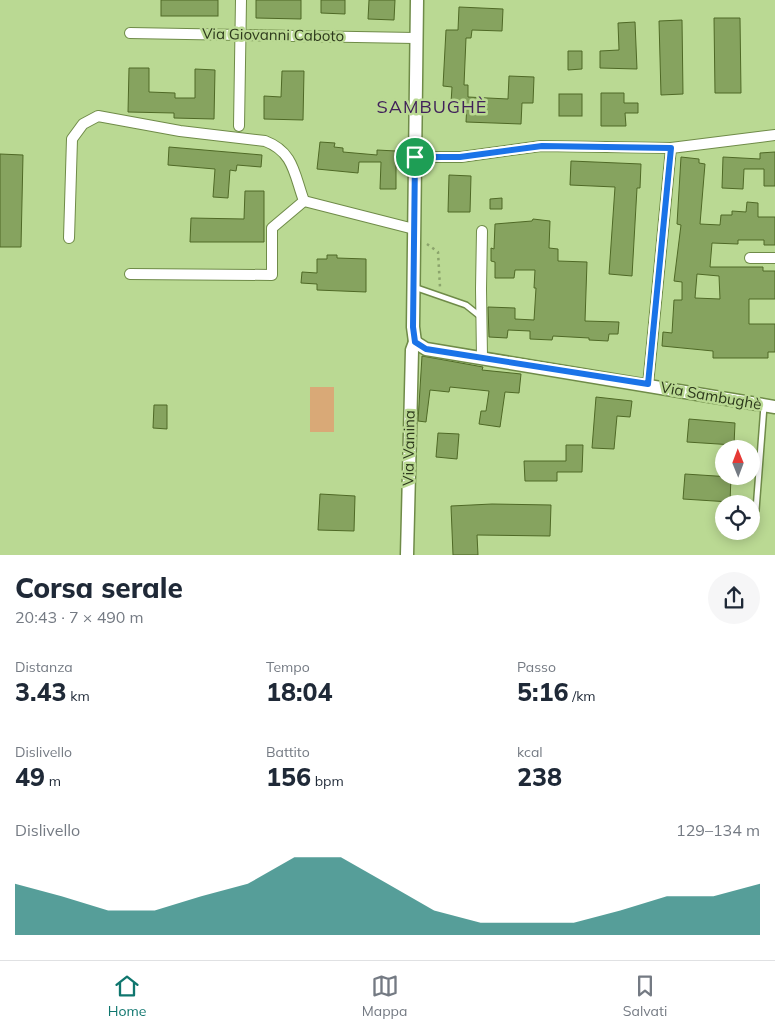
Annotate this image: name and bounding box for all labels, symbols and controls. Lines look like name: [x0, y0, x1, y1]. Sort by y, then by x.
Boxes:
street label: Via Giovanni Caboto: [202, 24, 344, 45]
district label: SAMBUGHÈ: [377, 95, 487, 118]
pin: [394, 136, 436, 178]
icon: arrive: [401, 143, 429, 171]
street label: Via Sambughè: [659, 377, 763, 414]
street label: Via Vanina: [398, 410, 419, 486]
north arrow: [715, 440, 760, 485]
map controls: [715, 440, 760, 540]
button: locate: [715, 495, 760, 540]
text: Corsa serale: [15, 570, 183, 605]
button: share: [708, 572, 760, 624]
text: 20:43 · 7 × 490 m: [15, 607, 144, 627]
text: Distanza: [15, 658, 73, 676]
text: Tempo: [266, 658, 310, 676]
text: Passo: [517, 658, 556, 676]
text: 3.43: [15, 676, 67, 707]
text: 18:04: [266, 676, 333, 707]
text: 5:16: [517, 676, 569, 707]
text: km: [67, 687, 90, 705]
text: /km: [569, 687, 596, 705]
text: Dislivello: [15, 743, 72, 761]
text: Battito: [266, 743, 310, 761]
text: kcal: [517, 743, 543, 761]
text: 49: [15, 761, 45, 792]
text: 156: [266, 761, 311, 792]
text: 238: [517, 761, 562, 792]
text: m: [45, 772, 61, 790]
text: bpm: [311, 772, 344, 790]
text: Dislivello: [15, 820, 80, 840]
text: 129–134 m: [676, 820, 760, 840]
tab: Home: [108, 972, 146, 1020]
tab: Mappa: [362, 972, 407, 1020]
tab: Salvati: [623, 972, 667, 1020]

